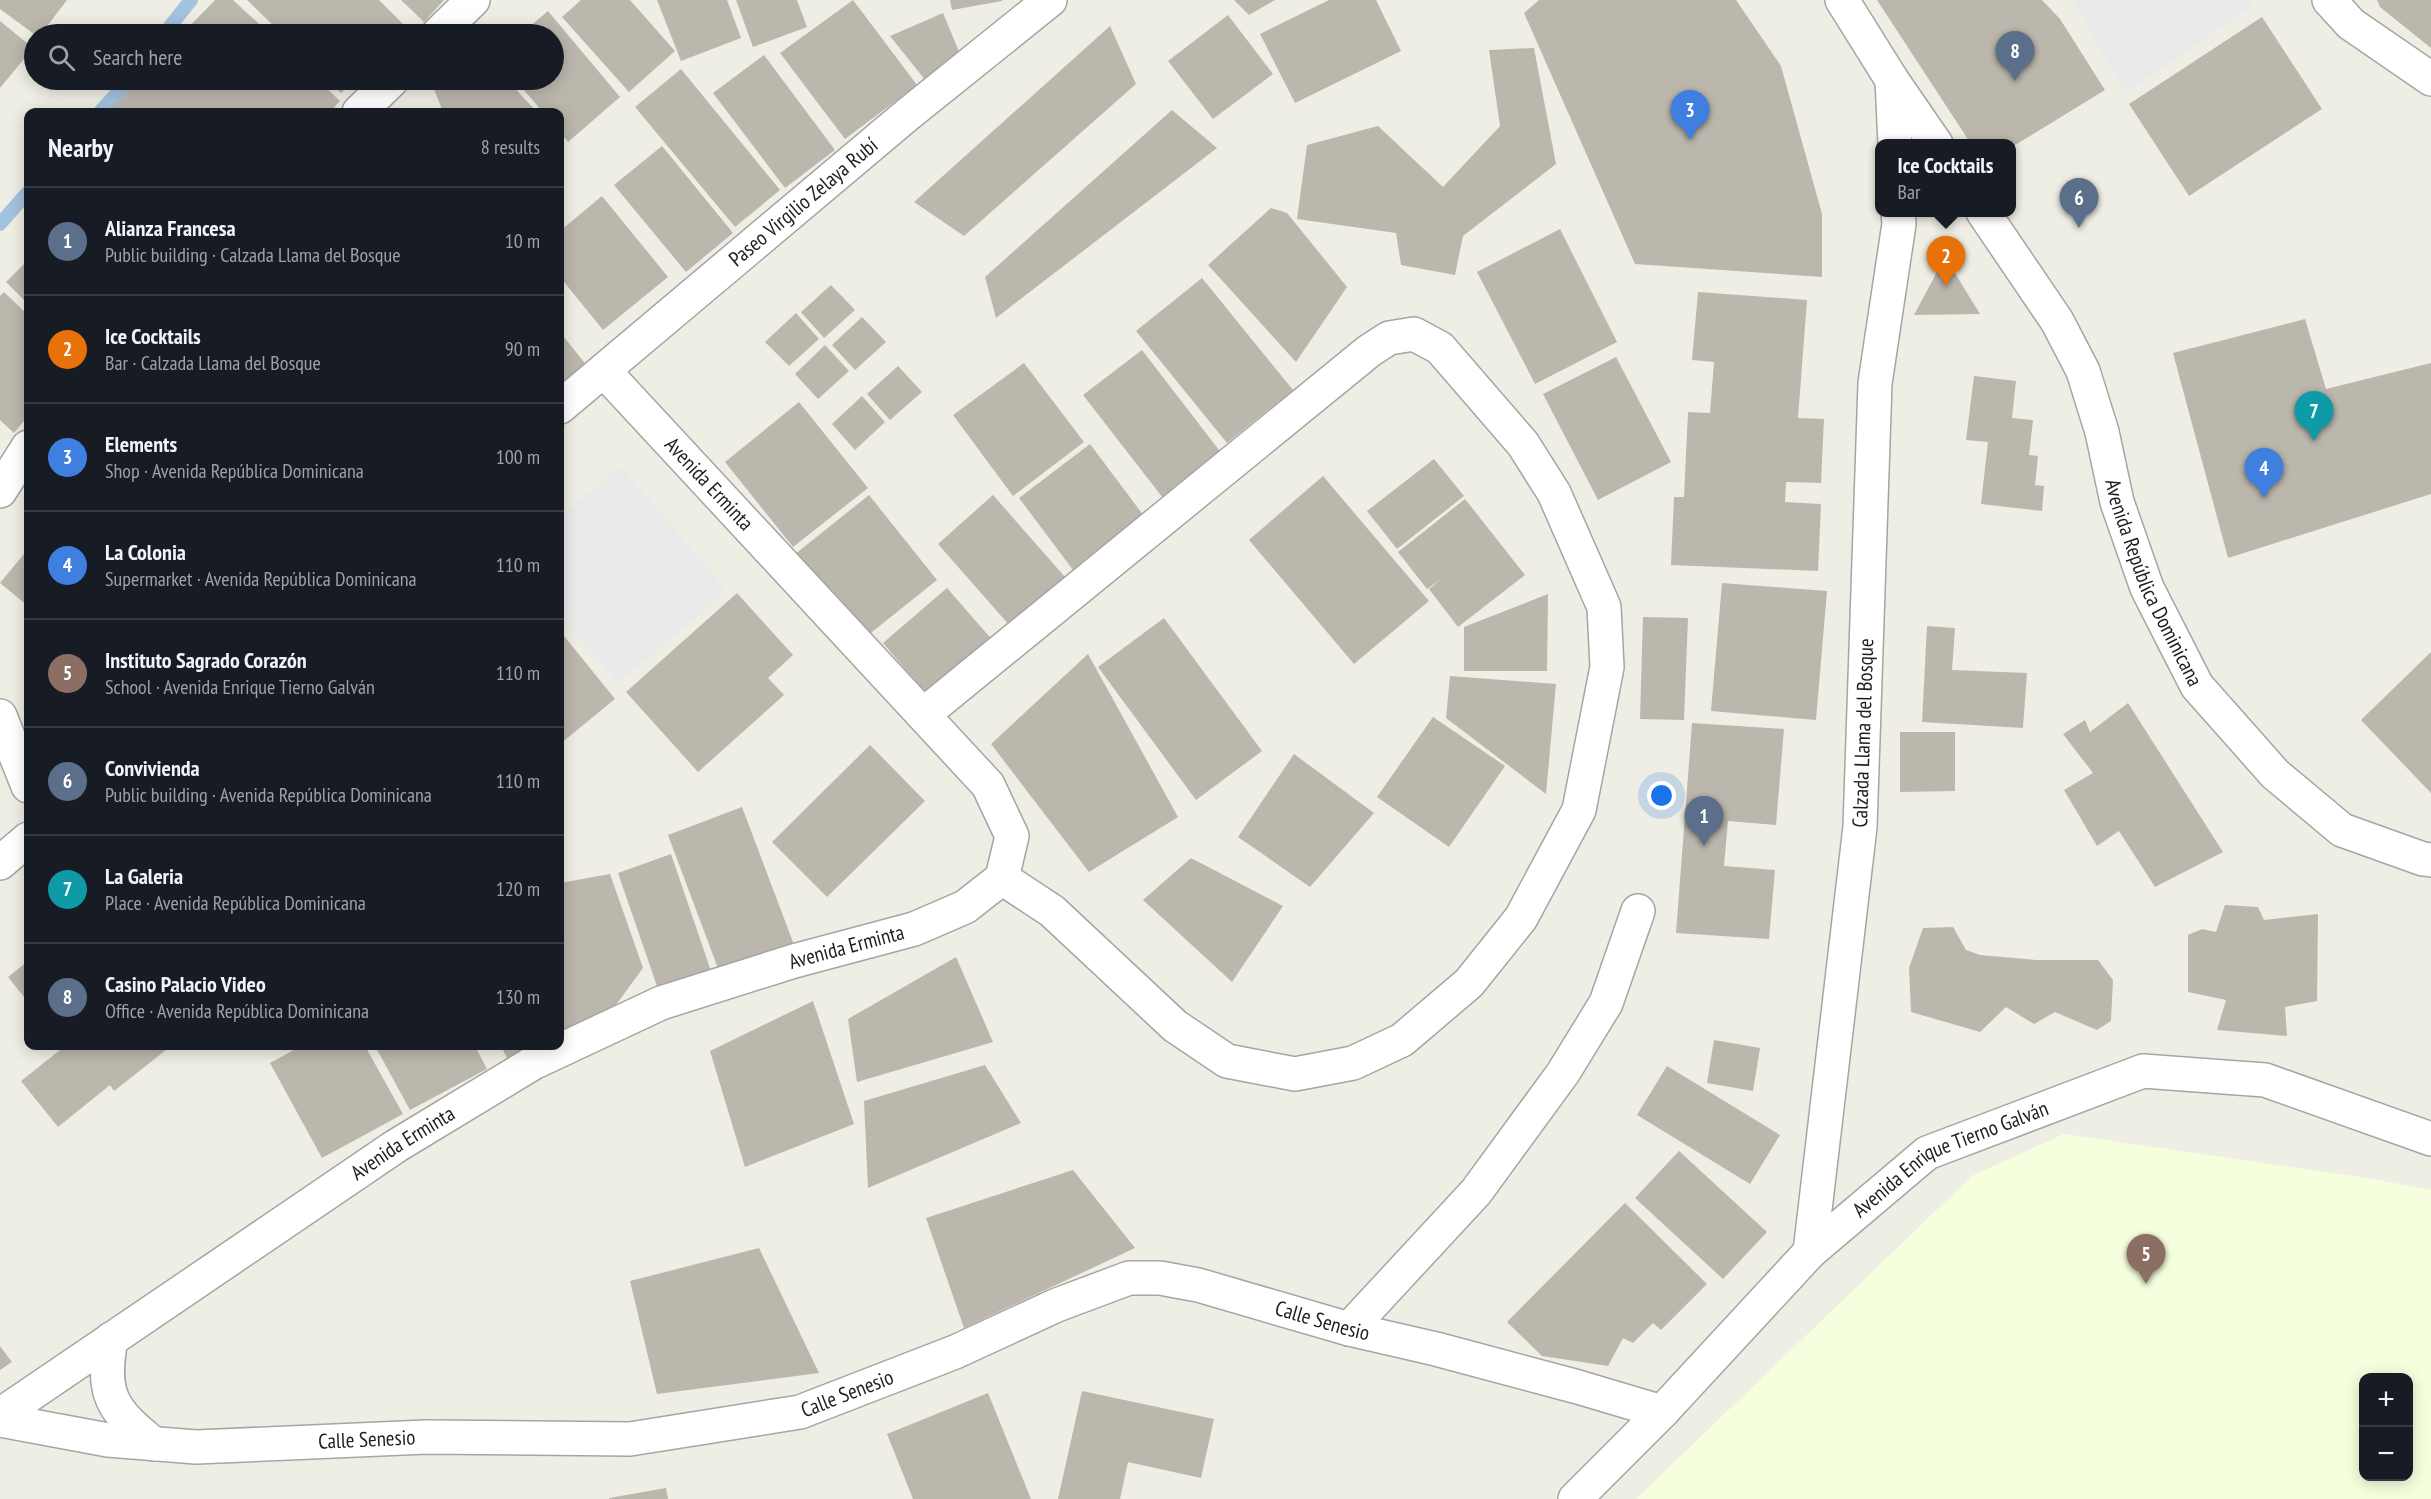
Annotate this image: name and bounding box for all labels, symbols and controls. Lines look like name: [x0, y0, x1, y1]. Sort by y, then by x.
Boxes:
search box: [24, 24, 564, 90]
pin: 8: [1996, 32, 2034, 81]
icon: search: [45, 41, 78, 74]
text: Search here: [93, 43, 182, 71]
pin: 3: [1670, 90, 1710, 140]
text: Nearby: [48, 131, 113, 164]
street label: Paseo Virgilio Zelaya Rubí: [723, 131, 883, 272]
text: 8 results: [481, 134, 540, 160]
popup: [1875, 139, 2016, 217]
text: Ice Cocktails: [1898, 151, 1993, 179]
pin: 6: [2060, 178, 2098, 228]
text: Bar: [1898, 179, 1921, 205]
text: Alianza Francesa: [105, 214, 236, 242]
text: 1: [63, 228, 72, 254]
text: 10 m: [505, 228, 540, 254]
pin: 2: [1926, 236, 1966, 286]
text: Public building · Calzada Llama del Bosque: [105, 242, 400, 268]
text: Ice Cocktails: [105, 322, 201, 350]
text: 2: [63, 336, 72, 362]
text: 90 m: [505, 336, 540, 362]
text: Bar · Calzada Llama del Bosque: [105, 350, 321, 376]
pin: 7: [2294, 392, 2334, 441]
text: Elements: [105, 430, 177, 458]
street label: Avenida Erminta: [659, 431, 760, 536]
text: 3: [63, 444, 72, 470]
text: 100 m: [496, 444, 540, 470]
pin: 4: [2244, 448, 2284, 498]
text: Shop · Avenida República Dominicana: [105, 458, 364, 484]
street label: Avenida República Dominicana: [2099, 477, 2209, 691]
text: La Colonia: [105, 538, 186, 566]
text: 4: [63, 552, 72, 578]
text: 110 m: [496, 552, 540, 578]
text: Supermarket · Avenida República Dominicana: [105, 566, 417, 592]
street label: Calzada Llama del Bosque: [1846, 638, 1879, 828]
text: Instituto Sagrado Corazón: [105, 646, 307, 674]
text: 5: [63, 660, 72, 686]
text: 110 m: [496, 660, 540, 686]
text: School · Avenida Enrique Tierno Galván: [105, 674, 375, 700]
text: Convivienda: [105, 754, 200, 782]
text: 6: [63, 768, 72, 794]
text: 110 m: [496, 768, 540, 794]
your location: [1647, 781, 1676, 810]
text: Public building · Avenida República Dominicana: [105, 782, 432, 808]
pin: 1: [1684, 796, 1724, 846]
text: La Galeria: [105, 862, 183, 890]
text: 7: [63, 876, 72, 902]
text: 120 m: [496, 876, 540, 902]
text: Place · Avenida República Dominicana: [105, 890, 366, 916]
street label: Avenida Erminta: [785, 918, 907, 975]
text: Casino Palacio Video: [105, 970, 266, 998]
text: 8: [63, 984, 72, 1010]
text: 130 m: [496, 984, 540, 1010]
text: Office · Avenida República Dominicana: [105, 998, 369, 1024]
street label: Avenida Enrique Tierno Galván: [1847, 1094, 2052, 1223]
street label: Avenida Erminta: [345, 1100, 460, 1186]
pin: 5: [2126, 1234, 2166, 1284]
street label: Calle Senesio: [1272, 1294, 1372, 1346]
street label: Calle Senesio: [797, 1363, 897, 1423]
map controls: [2359, 1373, 2413, 1481]
button: +: [2359, 1373, 2413, 1427]
street label: Calle Senesio: [318, 1423, 416, 1455]
button: −: [2359, 1427, 2413, 1481]

